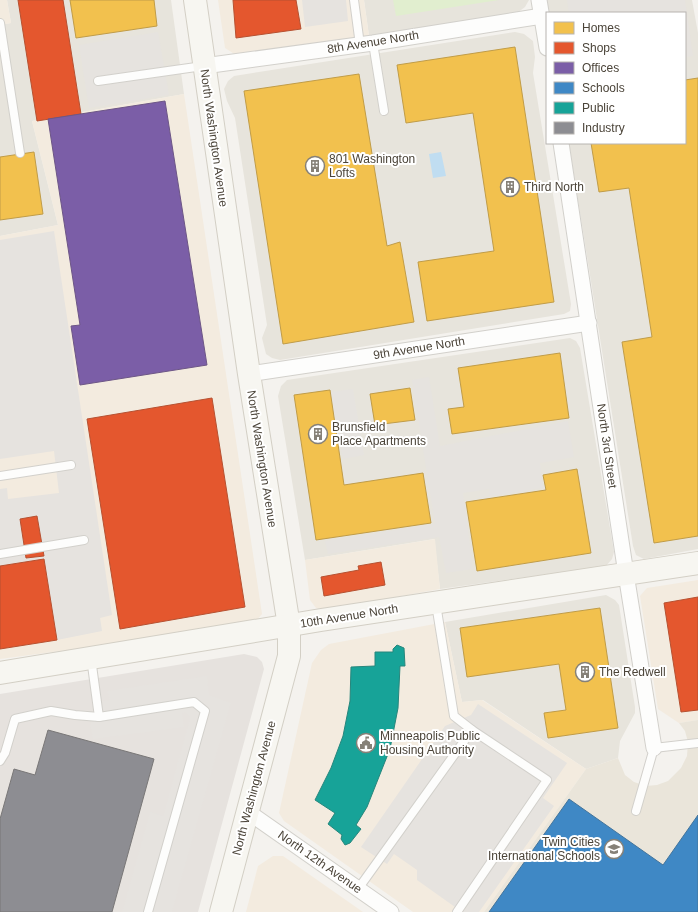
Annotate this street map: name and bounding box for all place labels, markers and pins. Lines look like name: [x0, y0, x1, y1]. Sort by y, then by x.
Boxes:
place label: 801 Washington Lofts: [329, 152, 415, 180]
building icon: 801 Washington Lofts: [304, 155, 326, 177]
building icon: Third North: [499, 176, 521, 198]
place label: Third North: [524, 180, 584, 194]
place label: Brunsfield Place Apartments: [332, 420, 426, 448]
building icon: Brunsfield Place Apartments: [307, 423, 329, 445]
building icon: The Redwell: [574, 661, 596, 683]
place label: The Redwell: [599, 665, 666, 679]
place label: Minneapolis Public Housing Authority: [380, 729, 480, 757]
public building icon: Minneapolis Public Housing Authority: [355, 732, 377, 754]
place label: Twin Cities International Schools: [488, 835, 600, 863]
school or university icon: Twin Cities International Schools: [603, 838, 625, 860]

